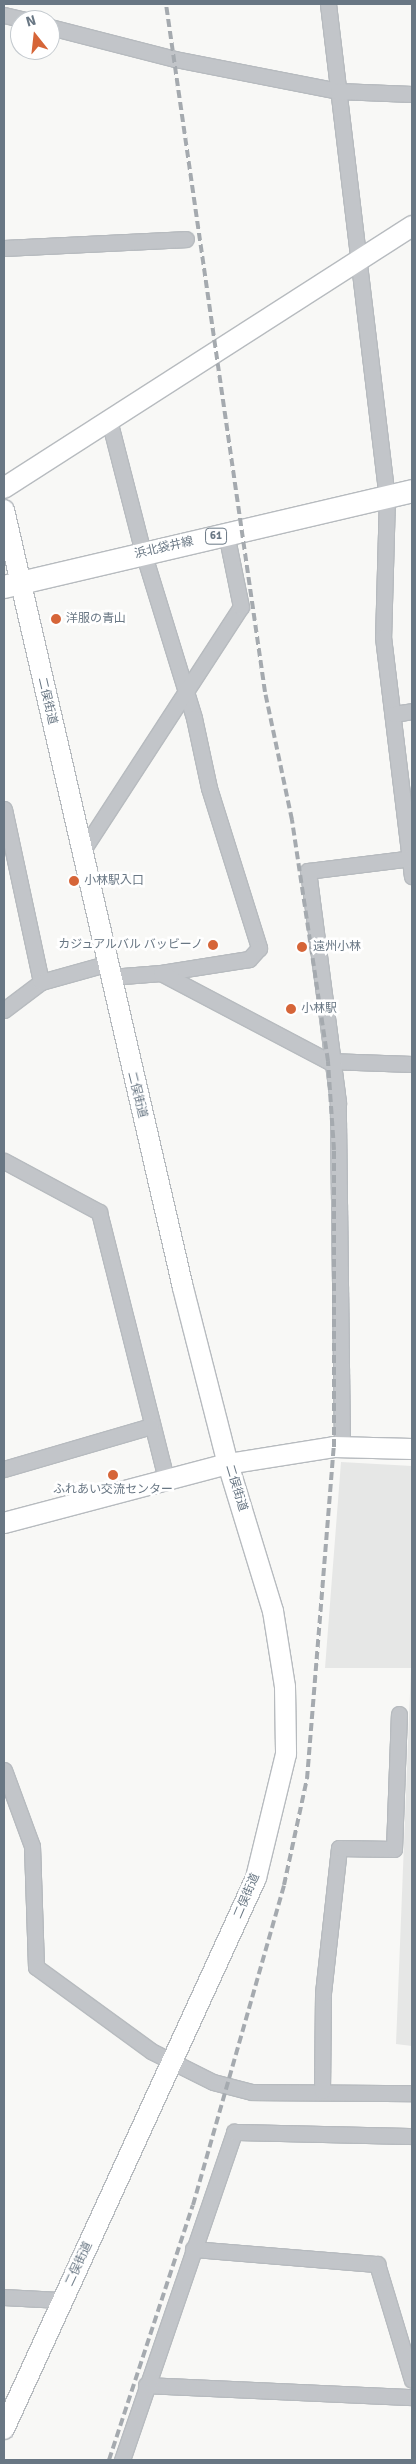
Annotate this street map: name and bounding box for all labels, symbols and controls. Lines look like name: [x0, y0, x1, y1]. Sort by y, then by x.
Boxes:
north arrow: [10, 10, 60, 60]
text: N: [24, 12, 38, 31]
road number: 61: [205, 528, 227, 544]
street label: 浜北袋井線: [133, 534, 195, 562]
place label: 洋服の青山: [66, 612, 126, 626]
marker: 洋服の青山: [50, 613, 62, 625]
street label: 二俣街道: [35, 676, 59, 726]
place label: 小林駅入口: [84, 874, 144, 888]
marker: 小林駅入口: [68, 875, 80, 887]
place label: カジュアルバル バッビーノ: [56, 938, 203, 952]
marker: カジュアルバル バッビーノ: [207, 939, 219, 951]
marker: 遠州小林: [295, 940, 309, 954]
place label: 遠州小林: [313, 940, 361, 954]
place label: 小林駅: [301, 1002, 337, 1016]
marker: 小林駅: [285, 1003, 297, 1015]
street label: 二俣街道: [124, 1070, 150, 1120]
street label: 二俣街道: [222, 1463, 250, 1513]
marker: ふれあい交流センター: [107, 1469, 119, 1481]
place label: ふれあい交流センター: [53, 1483, 173, 1497]
street label: 二俣街道: [231, 1871, 263, 1921]
street label: 二俣街道: [62, 2239, 96, 2289]

